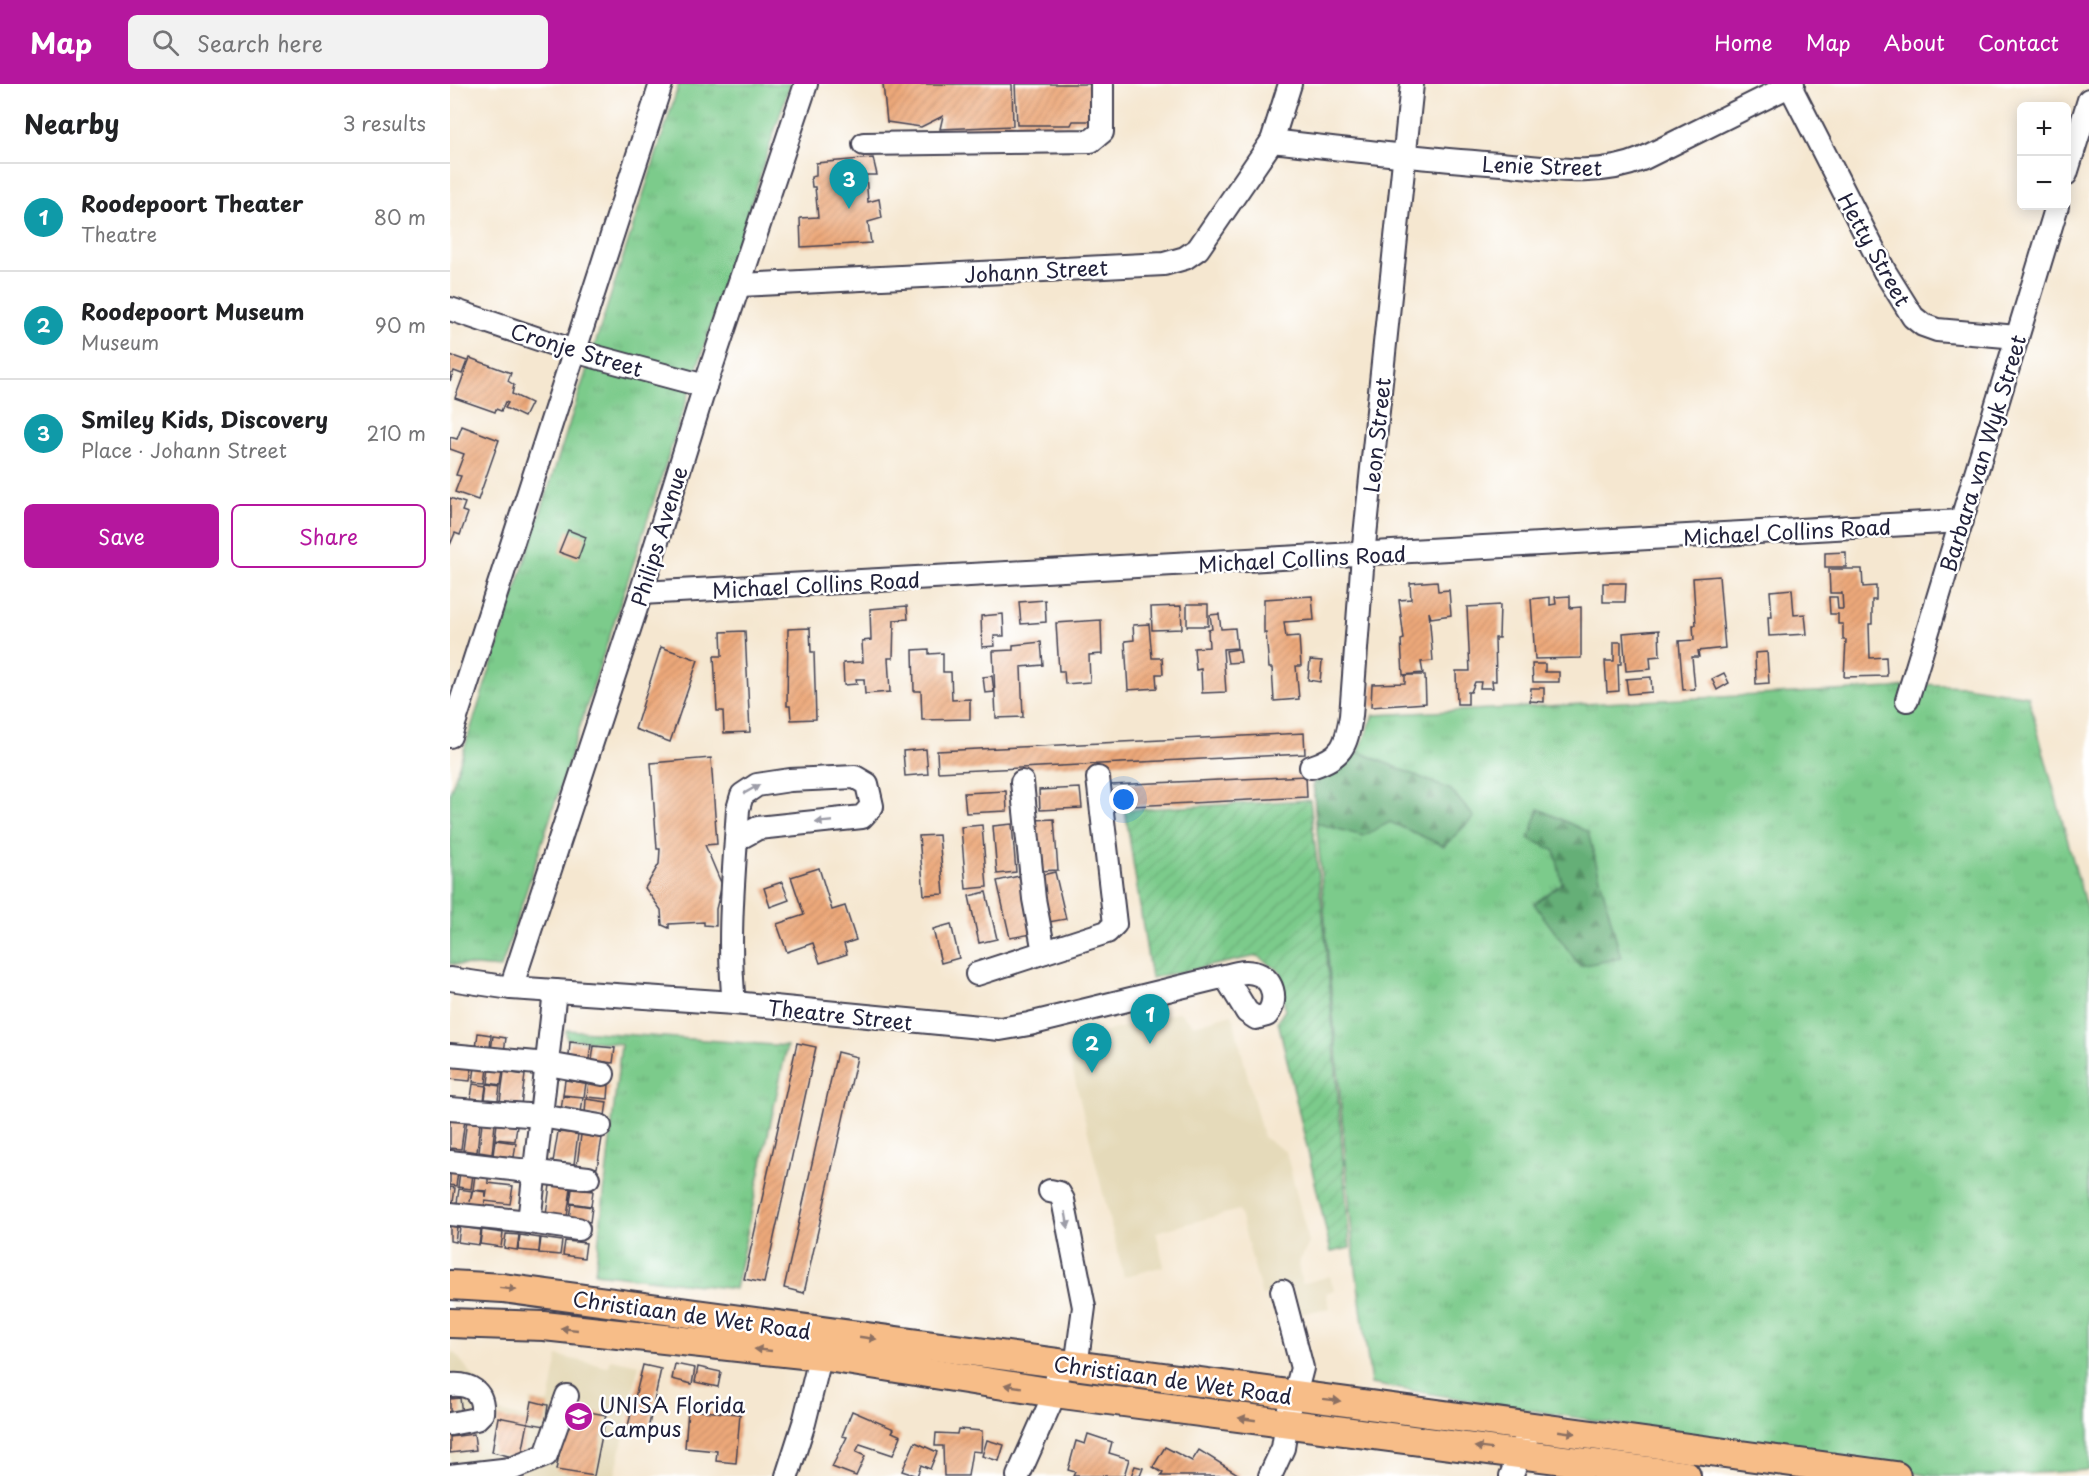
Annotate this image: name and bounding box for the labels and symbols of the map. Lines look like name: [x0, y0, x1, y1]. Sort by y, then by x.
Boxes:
street label: Lenie Street: [1481, 147, 1603, 183]
pin: 3: [830, 160, 868, 209]
street label: Hetty Street: [1831, 186, 1919, 312]
street label: Johann Street: [963, 250, 1109, 290]
street label: Cronje Street: [507, 314, 647, 384]
street label: Barbara van Wyk Street: [1931, 330, 2033, 576]
street label: Leon Street: [1354, 376, 1398, 494]
street label: Philips Avenue: [621, 462, 695, 610]
street label: Michael Collins Road: [1682, 510, 1892, 552]
street label: Michael Collins Road: [1197, 537, 1407, 579]
street label: Michael Collins Road: [711, 563, 921, 605]
one-way arrow: [744, 784, 761, 794]
your location: [1109, 785, 1138, 814]
one-way arrow: [814, 817, 833, 827]
street label: Theatre Street: [766, 991, 914, 1038]
pin: 1: [1130, 994, 1170, 1044]
pin: 2: [1072, 1024, 1112, 1073]
one-way arrow: [1063, 1211, 1072, 1230]
street label: Christiaan de Wet Road: [571, 1281, 813, 1347]
one-way arrow: [499, 1285, 518, 1294]
one-way arrow: [560, 1324, 579, 1334]
one-way arrow: [859, 1333, 878, 1343]
one-way arrow: [753, 1345, 772, 1355]
street label: Christiaan de Wet Road: [1052, 1346, 1294, 1412]
one-way arrow: [1003, 1382, 1022, 1391]
place label: UNISA Florida Campus: [599, 1388, 746, 1444]
one-way arrow: [1322, 1395, 1341, 1405]
school or university icon: UNISA Florida Campus: [562, 1400, 594, 1432]
one-way arrow: [1238, 1414, 1257, 1423]
one-way arrow: [1557, 1427, 1576, 1436]
one-way arrow: [1473, 1443, 1492, 1453]

